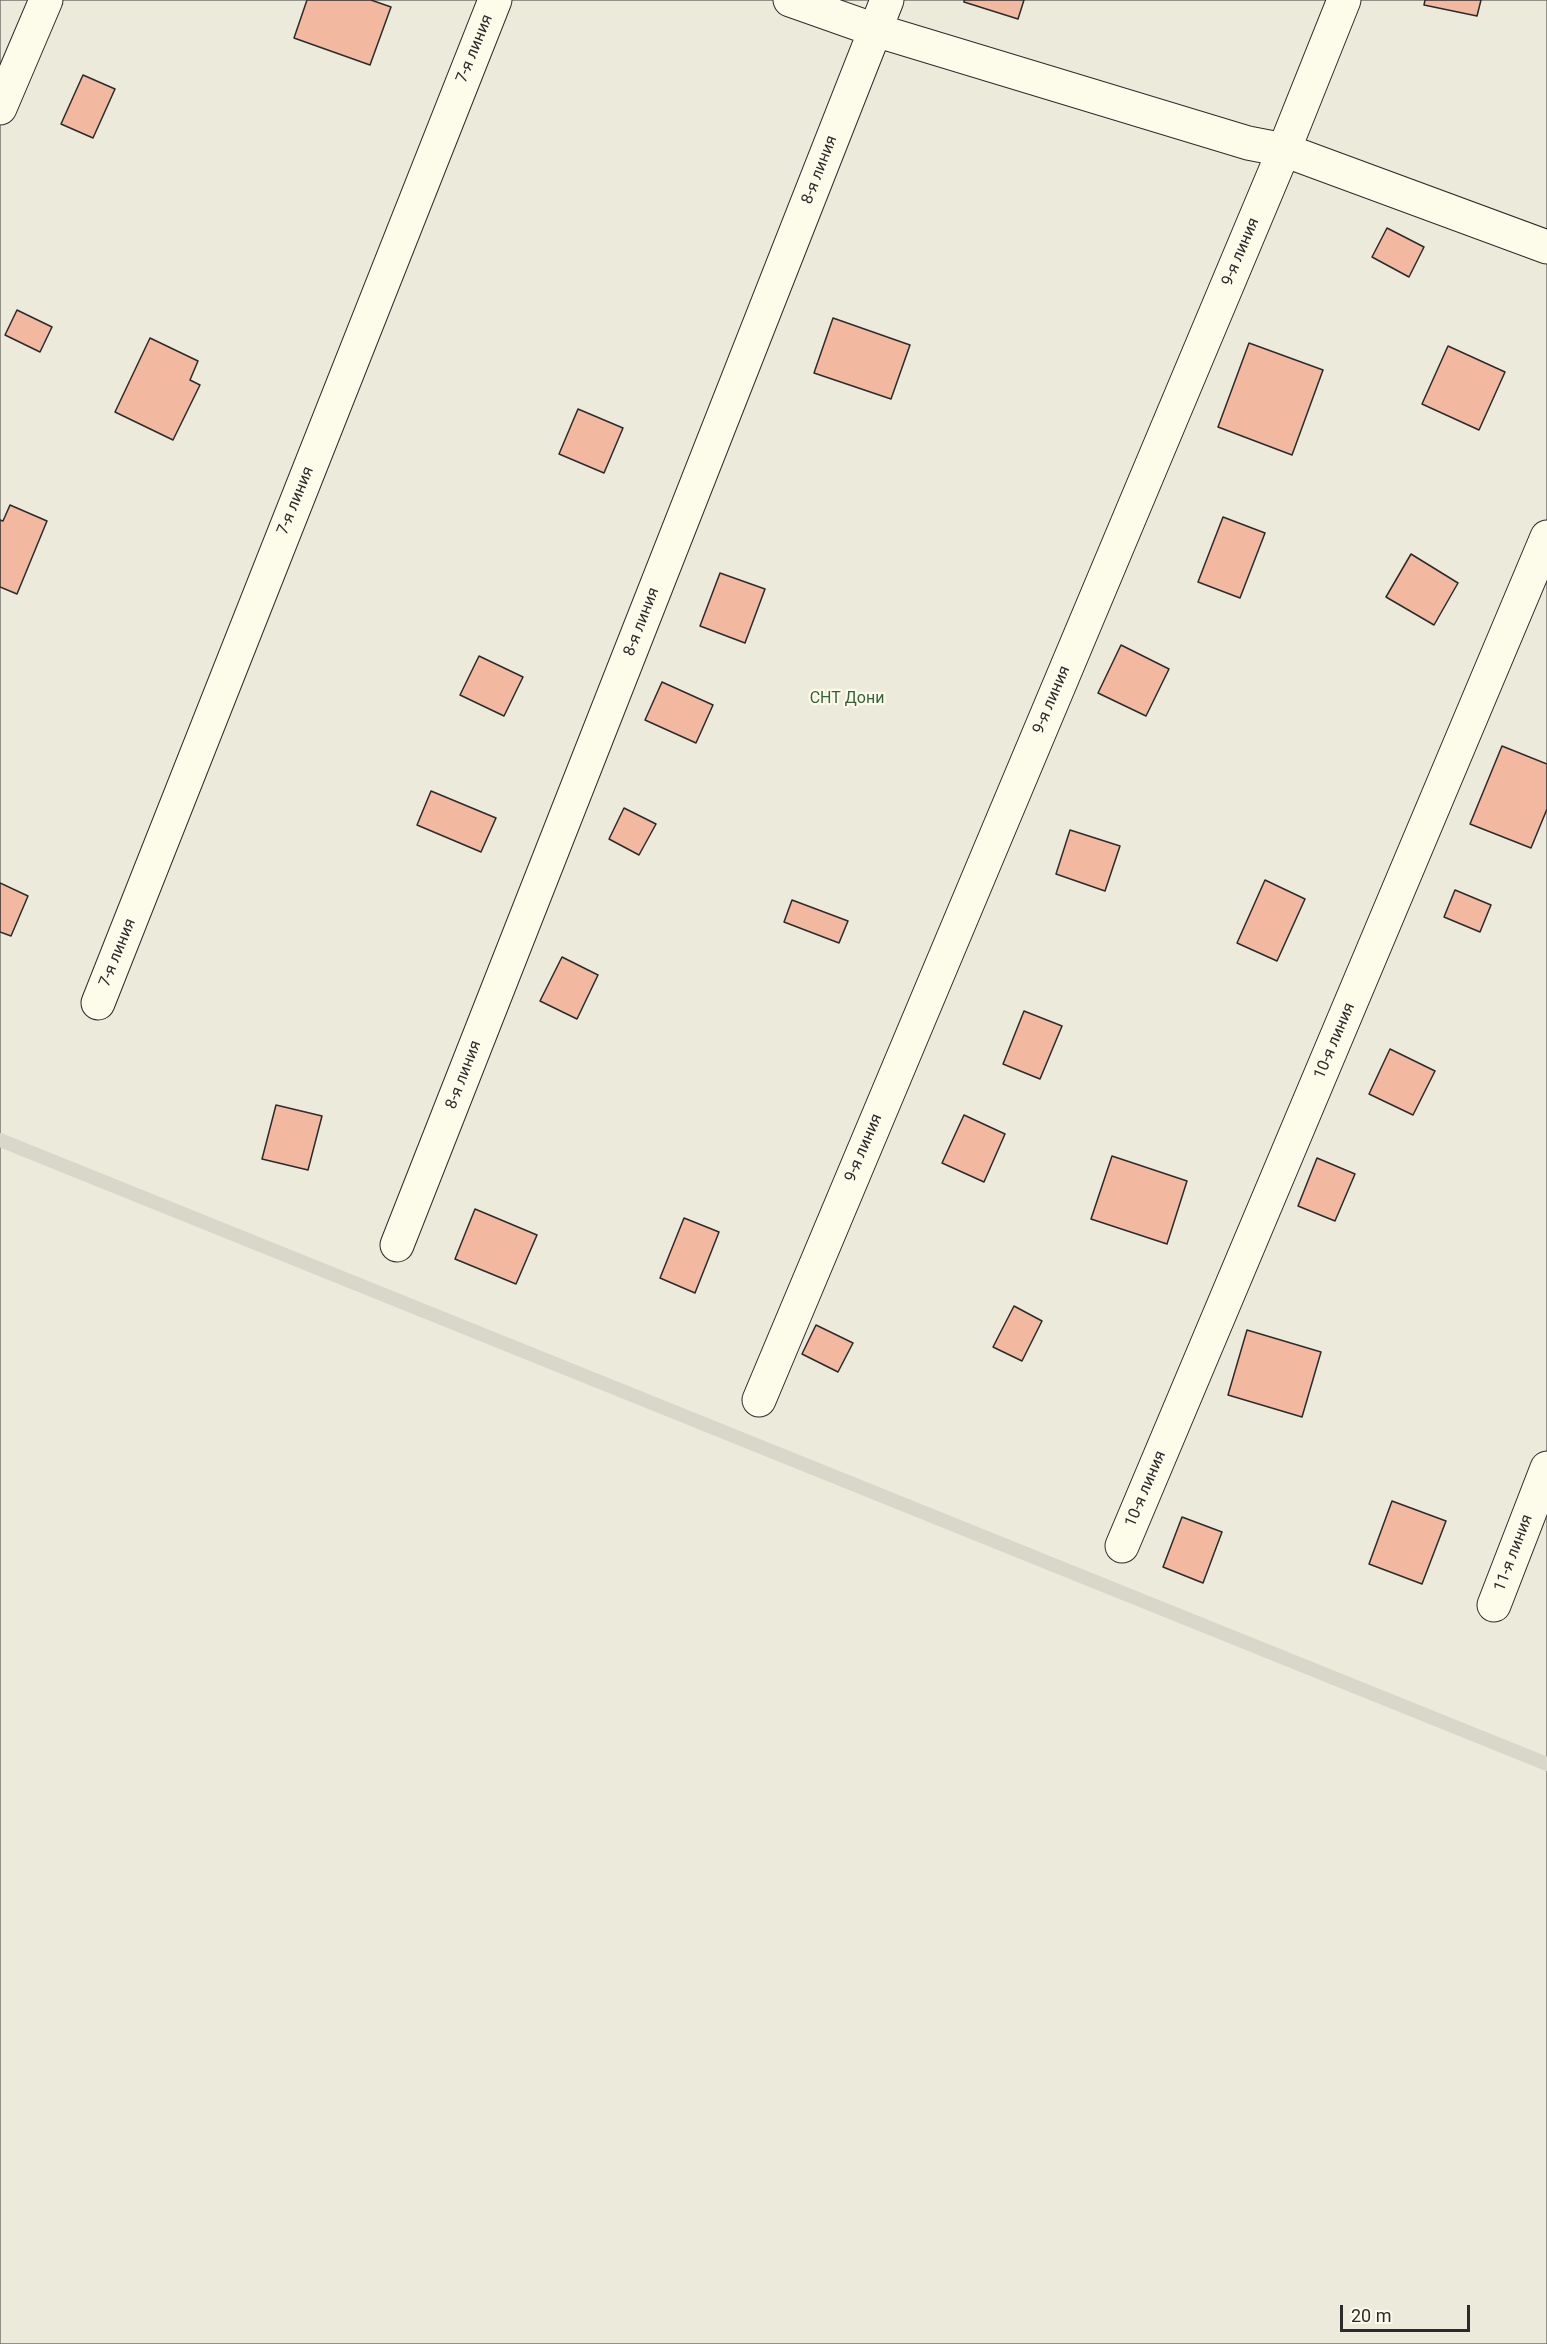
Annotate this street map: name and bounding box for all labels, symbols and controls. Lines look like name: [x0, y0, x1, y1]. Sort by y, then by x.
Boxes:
street label: 7-я линия: [453, 12, 497, 86]
street label: 8-я линия: [798, 133, 842, 207]
street label: 9-я линия: [1218, 215, 1264, 289]
street label: 7-я линия: [274, 464, 318, 538]
street label: 8-я линия: [620, 585, 664, 659]
street label: 9-я линия: [1029, 663, 1075, 737]
park label: СНТ Дони: [810, 689, 884, 709]
street label: 7-я линия: [96, 916, 140, 990]
street label: 10-я линия: [1310, 1000, 1360, 1082]
street label: 8-я линия: [442, 1038, 486, 1112]
street label: 9-я линия: [841, 1111, 887, 1185]
street label: 10-я линия: [1121, 1448, 1171, 1530]
street label: 11-я линия: [1491, 1512, 1537, 1594]
scale bar: [1343, 2293, 1474, 2331]
text: 20 m: [1351, 2305, 1391, 2326]

